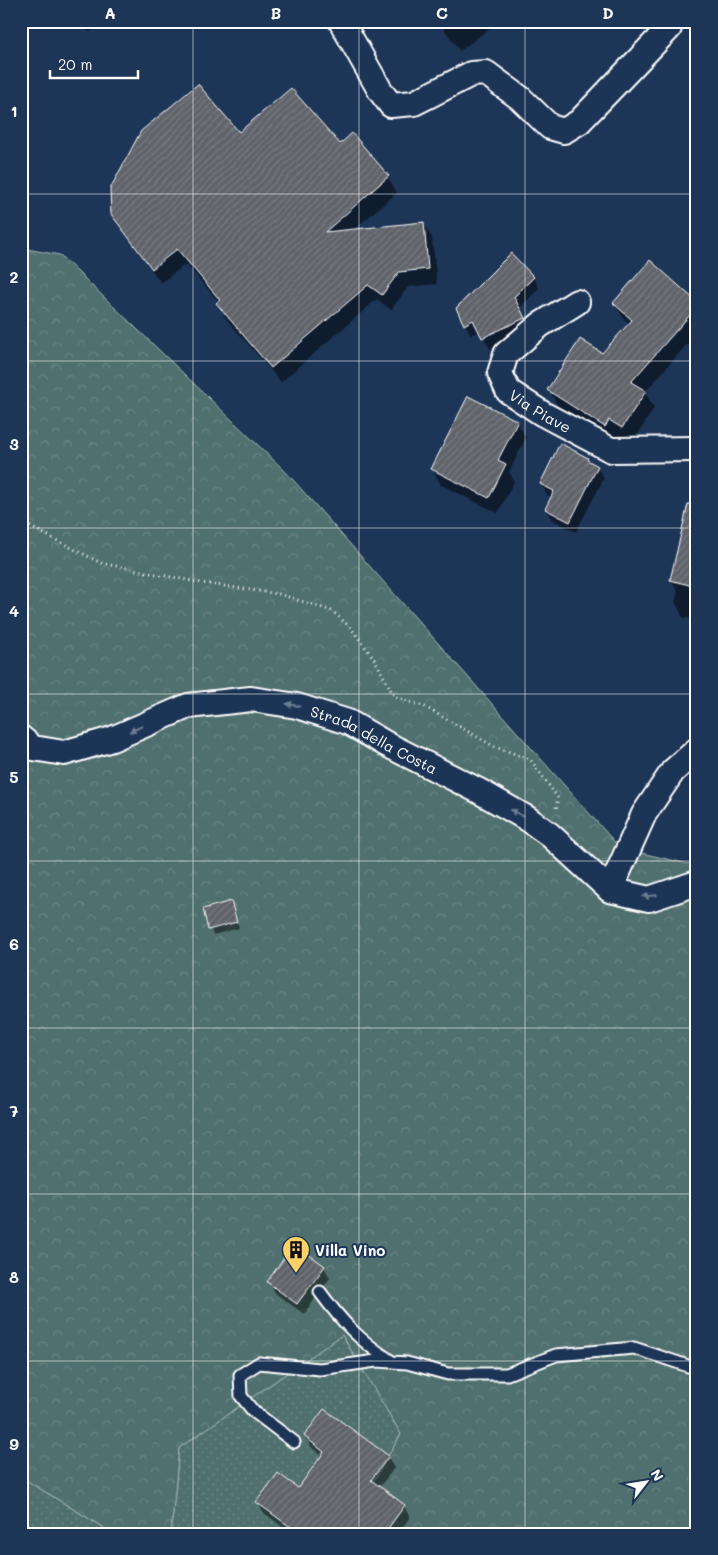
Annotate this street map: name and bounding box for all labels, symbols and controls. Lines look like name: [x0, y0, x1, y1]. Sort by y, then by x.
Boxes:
text: A: [104, 2, 116, 23]
text: B: [271, 2, 281, 23]
text: C: [436, 2, 448, 23]
text: D: [602, 2, 614, 23]
scale bar: [50, 48, 138, 80]
text: 20 m: [58, 54, 92, 74]
text: 1: [10, 100, 18, 121]
text: 2: [10, 266, 19, 287]
street label: Via Piave: [506, 385, 575, 437]
text: 3: [9, 433, 19, 454]
text: 4: [9, 600, 19, 621]
one-way arrow: [284, 701, 300, 709]
street label: Strada della Costa: [308, 701, 441, 778]
one-way arrow: [129, 725, 143, 733]
text: 5: [9, 766, 19, 787]
one-way arrow: [511, 808, 524, 817]
one-way arrow: [642, 892, 658, 900]
text: 6: [9, 933, 19, 954]
text: 7: [10, 1100, 19, 1121]
building icon: Villa Vino: [281, 1235, 311, 1274]
place label: Villa Vino: [315, 1240, 385, 1260]
text: 8: [9, 1266, 19, 1287]
text: 9: [9, 1433, 19, 1454]
north arrow: [620, 1458, 670, 1508]
text: N: [647, 1466, 668, 1485]

